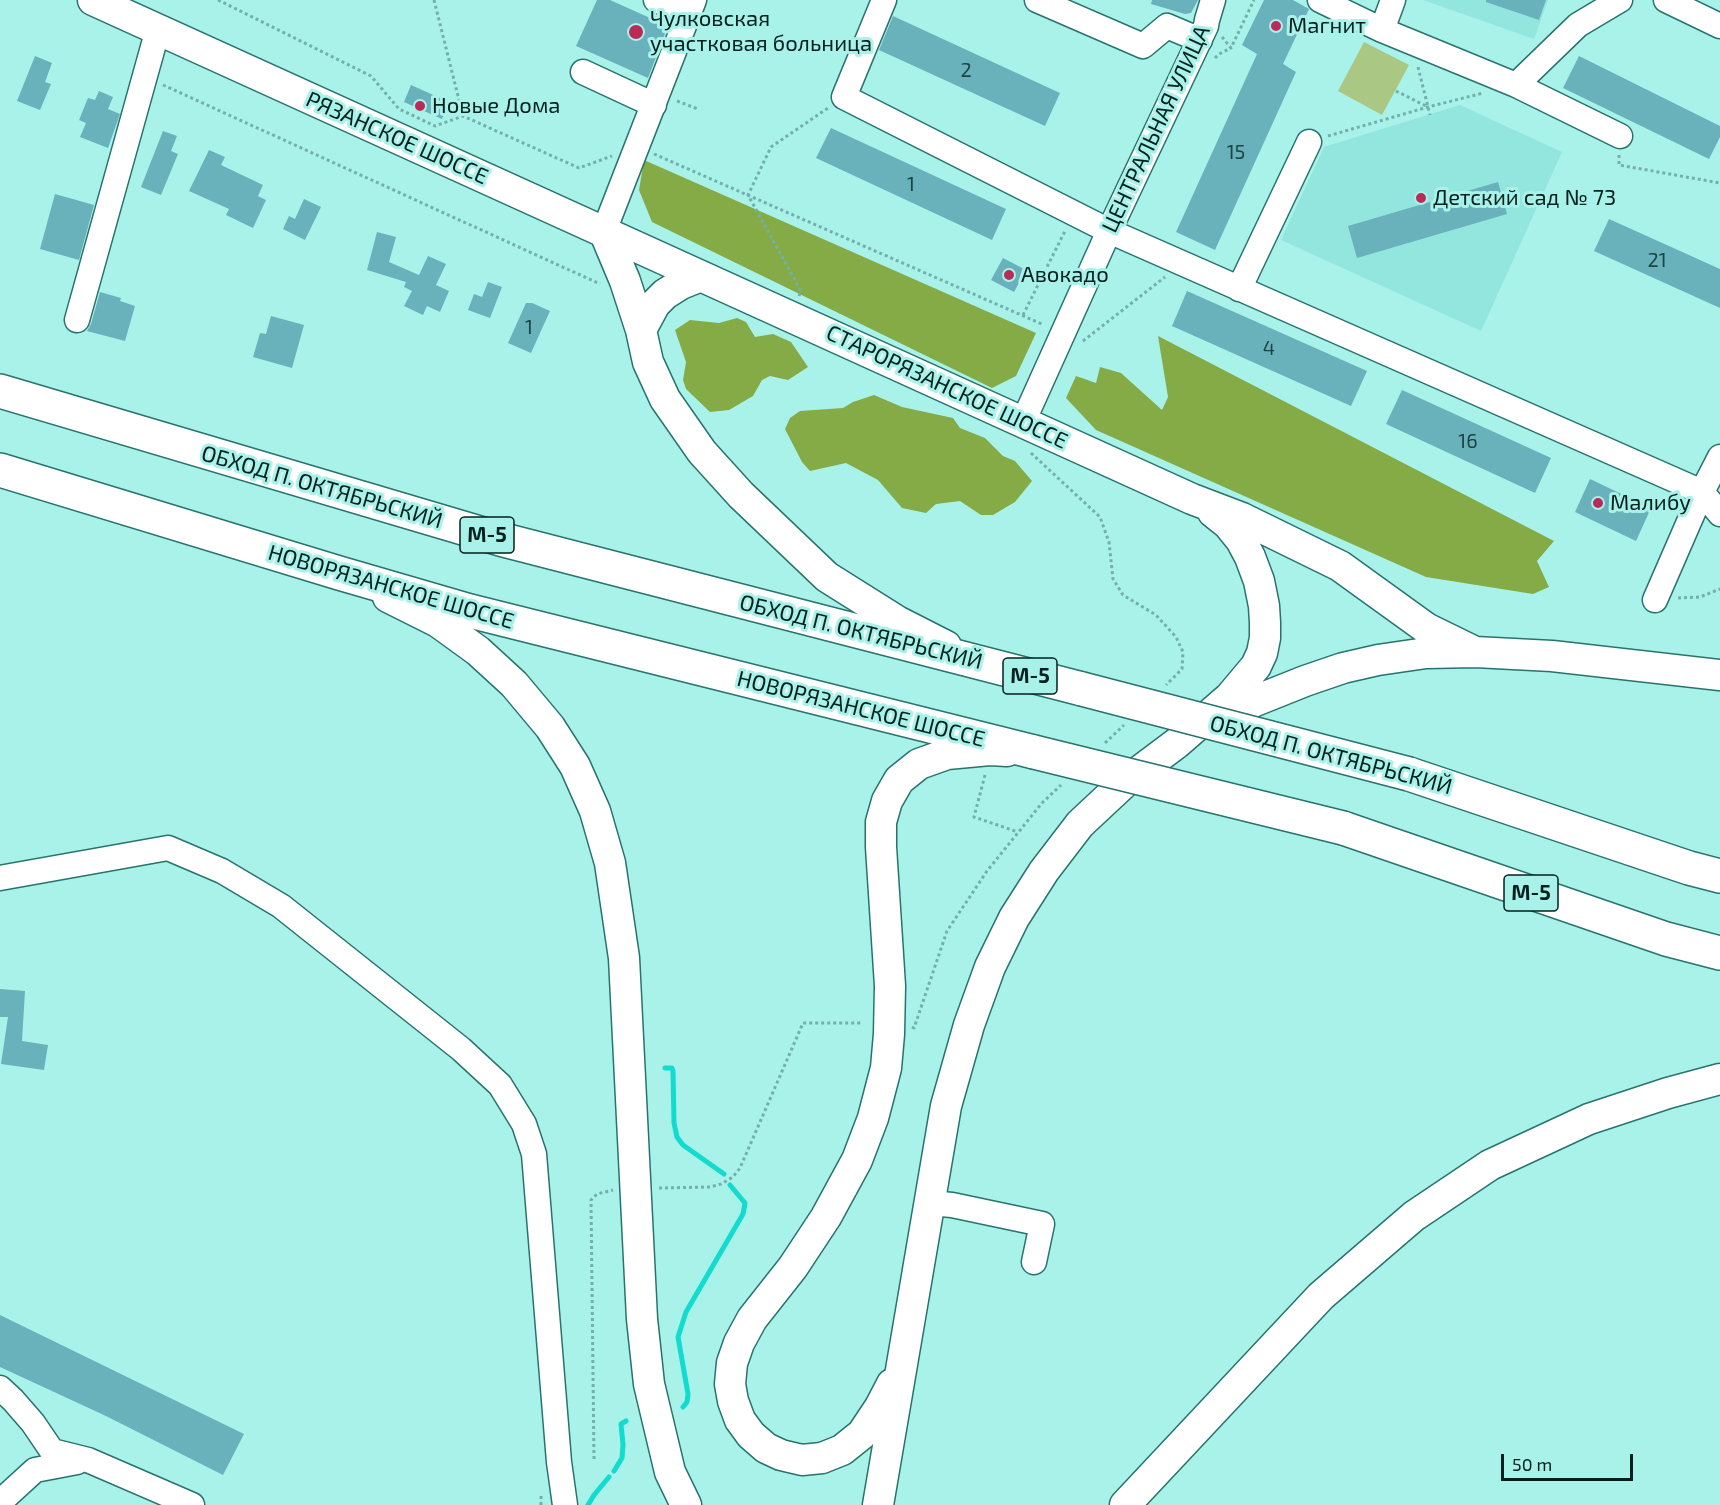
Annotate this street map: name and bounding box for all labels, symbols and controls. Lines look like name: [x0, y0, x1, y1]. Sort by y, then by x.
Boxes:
place label: Чулковская участковая больница: [650, 6, 872, 57]
place label: Магнит: [1288, 13, 1366, 39]
marker: Магнит: [1269, 19, 1283, 33]
street label: ЦЕНТРАЛЬНАЯ УЛИЦА: [1096, 21, 1216, 237]
marker: Чулковская участковая больница: [627, 23, 645, 41]
house number: 2: [960, 58, 972, 82]
street label: РЯЗАНСКОЕ ШОССЕ: [302, 86, 492, 190]
place label: Новые Дома: [432, 93, 561, 119]
marker: Новые Дома: [413, 99, 427, 113]
house number: 15: [1227, 140, 1245, 164]
house number: 1: [907, 172, 915, 196]
place label: Детский сад № 73: [1433, 185, 1616, 211]
marker: Детский сад № 73: [1414, 191, 1428, 205]
house number: 21: [1647, 248, 1667, 272]
place label: Авокадо: [1021, 262, 1109, 288]
marker: Авокадо: [1002, 268, 1016, 282]
house number: 1: [525, 315, 533, 339]
street label: СТАРОРЯЗАНСКОЕ ШОССЕ: [822, 319, 1072, 455]
house number: 4: [1263, 336, 1275, 360]
house number: 16: [1458, 429, 1478, 453]
street label: ОБХОД П. ОКТЯБРЬСКИЙ: [198, 440, 446, 534]
place label: Малибу: [1610, 490, 1691, 516]
marker: Малибу: [1591, 496, 1605, 510]
road number: М-5: [460, 517, 514, 553]
street label: НОВОРЯЗАНСКОЕ ШОССЕ: [265, 539, 517, 635]
street label: ОБХОД П. ОКТЯБРЬСКИЙ: [737, 589, 985, 675]
road number: М-5: [1003, 658, 1057, 694]
street label: НОВОРЯЗАНСКОЕ ШОССЕ: [734, 665, 988, 753]
street label: ОБХОД П. ОКТЯБРЬСКИЙ: [1207, 710, 1455, 800]
road number: М-5: [1504, 875, 1558, 911]
scale bar: [1504, 1442, 1636, 1480]
text: 50 m: [1512, 1453, 1552, 1475]

